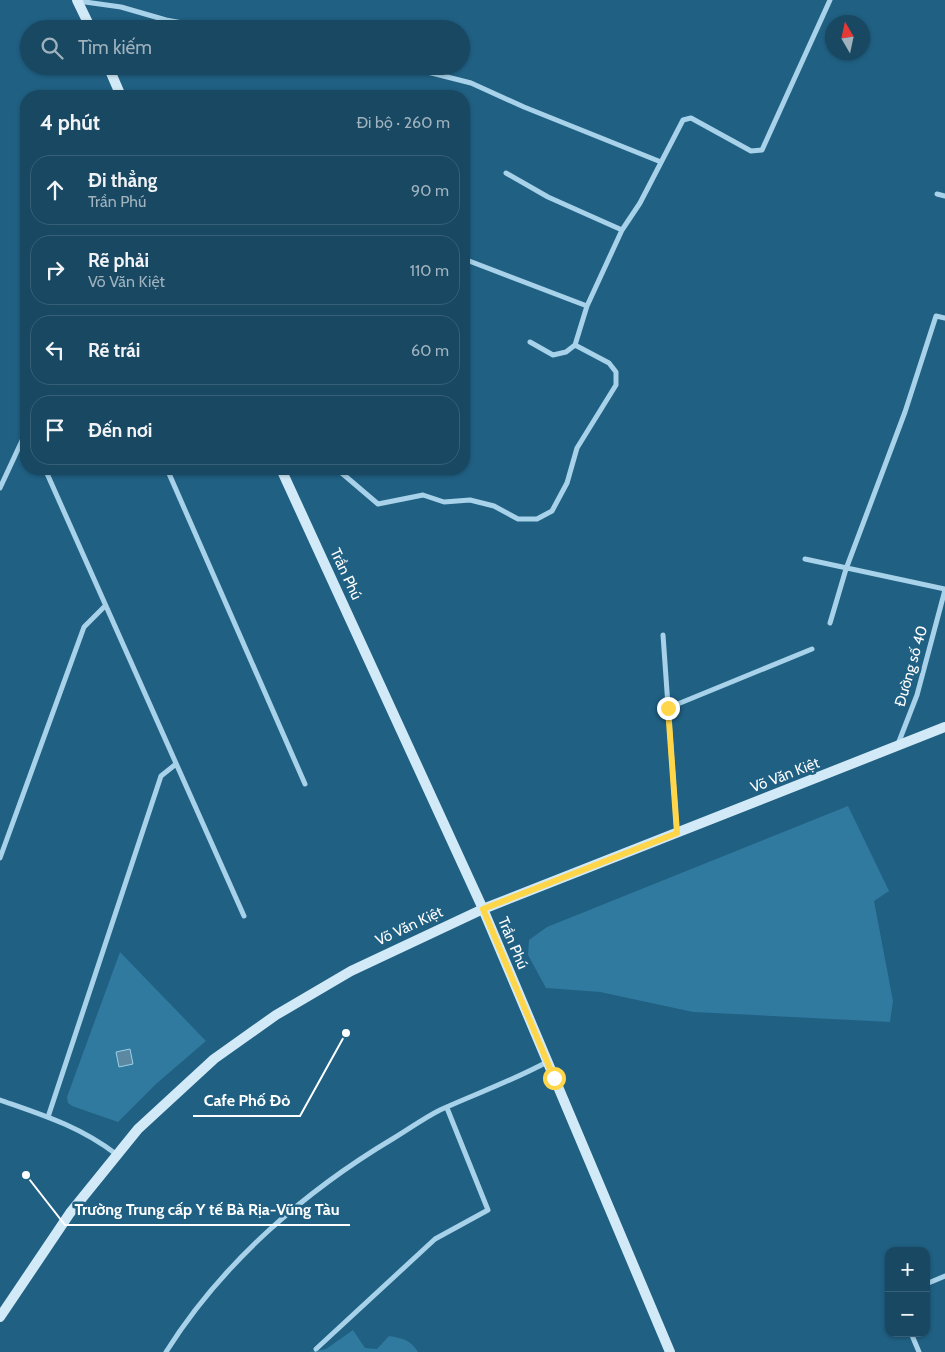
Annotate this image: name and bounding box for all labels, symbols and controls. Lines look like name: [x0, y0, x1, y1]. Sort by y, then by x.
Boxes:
north arrow: [825, 15, 870, 60]
search box: [20, 20, 470, 75]
icon: search: [38, 34, 66, 62]
text: Tìm kiếm: [78, 36, 152, 59]
text: 4 phút: [40, 110, 100, 135]
text: Đi bộ · 260 m: [356, 113, 450, 132]
text: Đi thẳng: [88, 169, 157, 192]
icon: ahead: [41, 176, 69, 204]
text: 90 m: [411, 181, 449, 200]
text: Trần Phú: [88, 192, 146, 211]
text: Rẽ phải: [88, 249, 149, 272]
icon: right: [41, 256, 69, 284]
text: 110 m: [410, 261, 449, 280]
text: Võ Văn Kiệt: [88, 272, 165, 291]
icon: left: [41, 336, 69, 364]
text: Rẽ trái: [88, 339, 140, 362]
text: 60 m: [411, 341, 449, 360]
icon: arrive: [41, 416, 69, 444]
text: Đến nơi: [88, 419, 152, 442]
street label: Trần Phú: [326, 545, 366, 603]
street label: Đường số 40: [891, 624, 931, 708]
route end: [657, 697, 680, 720]
street label: Võ Văn Kiệt: [748, 754, 822, 796]
street label: Võ Văn Kiệt: [372, 903, 446, 949]
street label: Trần Phú: [494, 914, 532, 972]
route start: [543, 1067, 566, 1090]
callout: Cafe Phố Đỏ: [193, 1085, 300, 1116]
text: Cafe Phố Đỏ: [204, 1091, 290, 1110]
callout: Trường Trung cấp Y tế Bà Rịa-Vũng Tàu: [65, 1194, 350, 1225]
text: Trường Trung cấp Y tế Bà Rịa-Vũng Tàu: [75, 1200, 340, 1219]
map controls: [885, 1247, 930, 1337]
button: +: [885, 1247, 930, 1292]
button: −: [885, 1292, 930, 1337]

